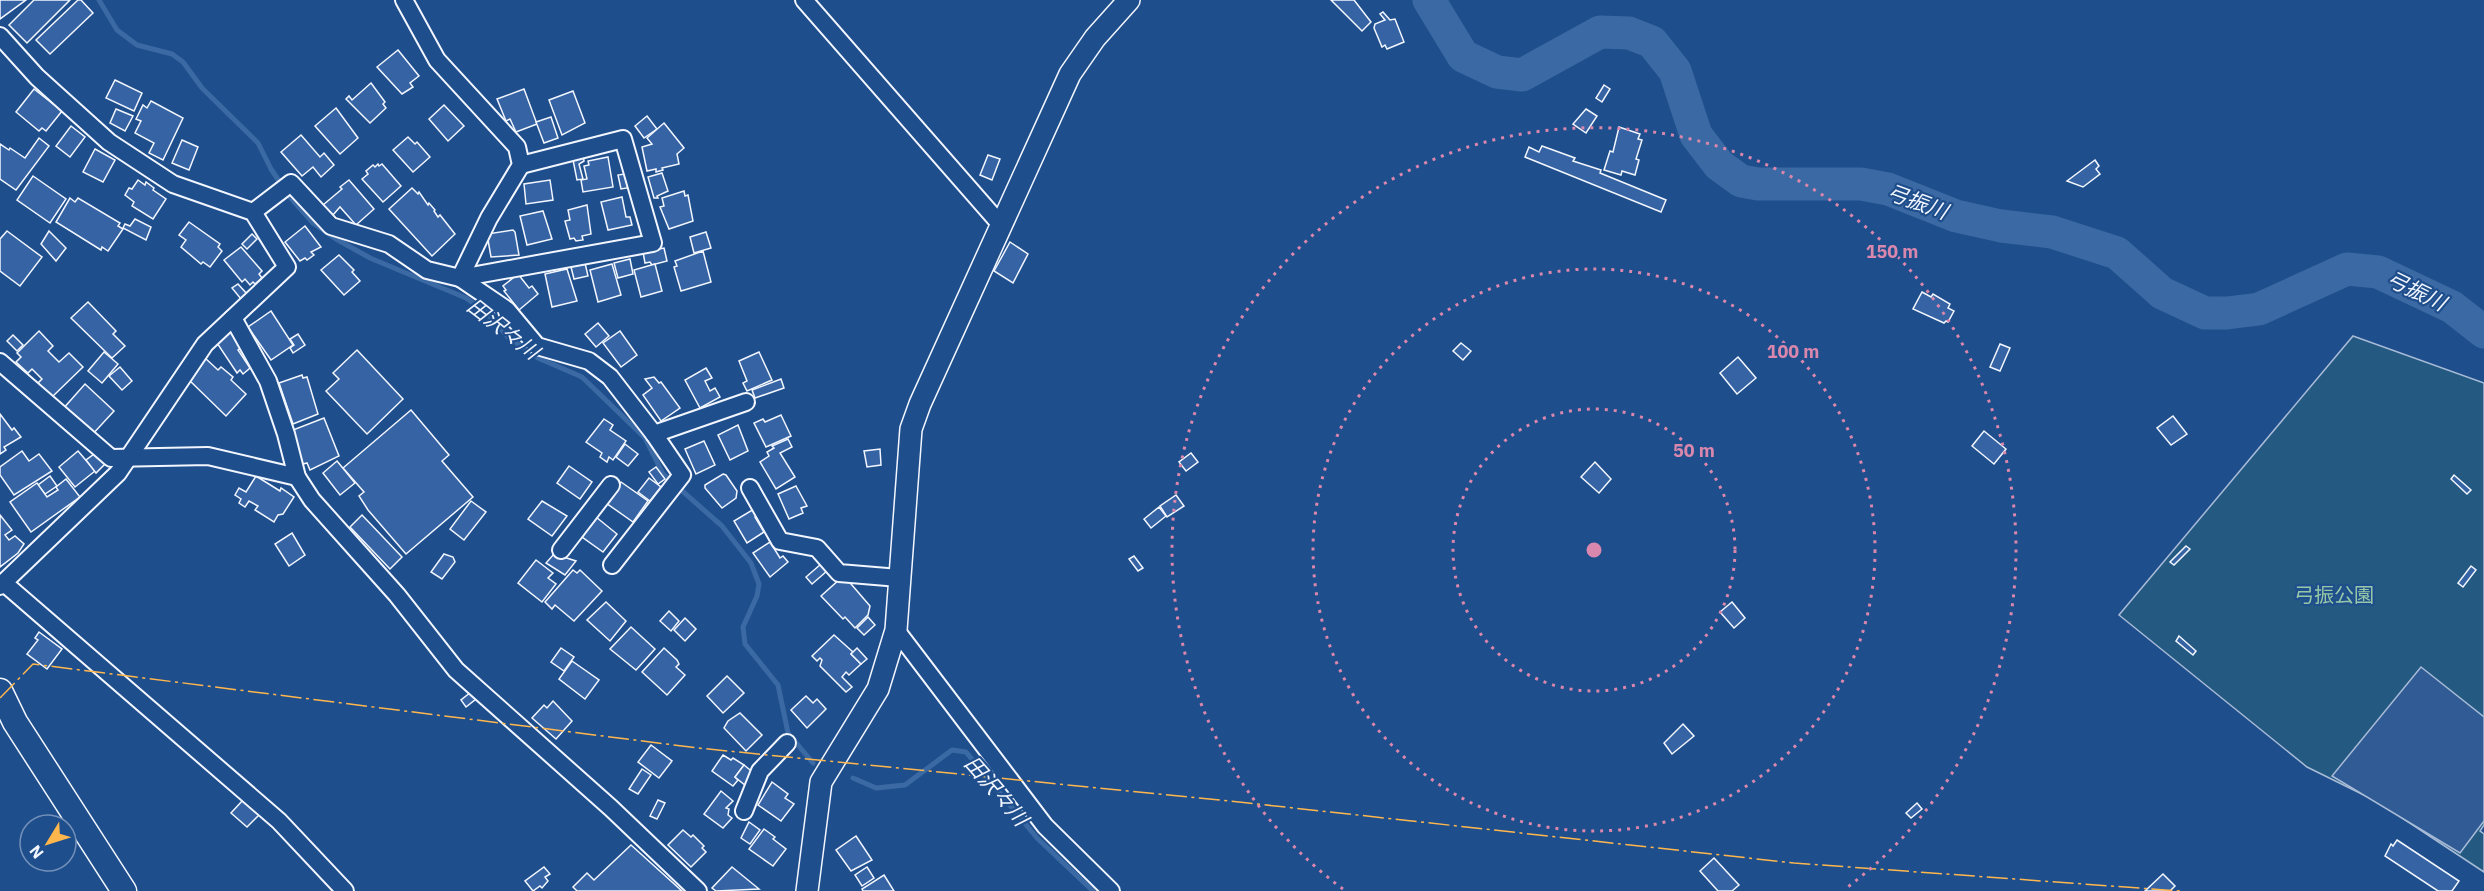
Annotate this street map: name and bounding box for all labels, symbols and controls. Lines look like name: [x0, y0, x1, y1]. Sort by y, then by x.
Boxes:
water label: 弓振川: [1883, 177, 1954, 226]
text: 150 m: [1866, 240, 1918, 263]
water label: 弓振川: [2382, 264, 2453, 317]
water label: 田沢々川: [462, 291, 547, 366]
text: 100 m: [1767, 340, 1819, 363]
text: 50 m: [1673, 439, 1715, 462]
centre of rings: [1584, 540, 1604, 560]
park label: 弓振公園: [2294, 581, 2374, 608]
water label: 田沢々川: [959, 749, 1036, 833]
north arrow: [18, 813, 78, 873]
text: N: [25, 842, 48, 863]

